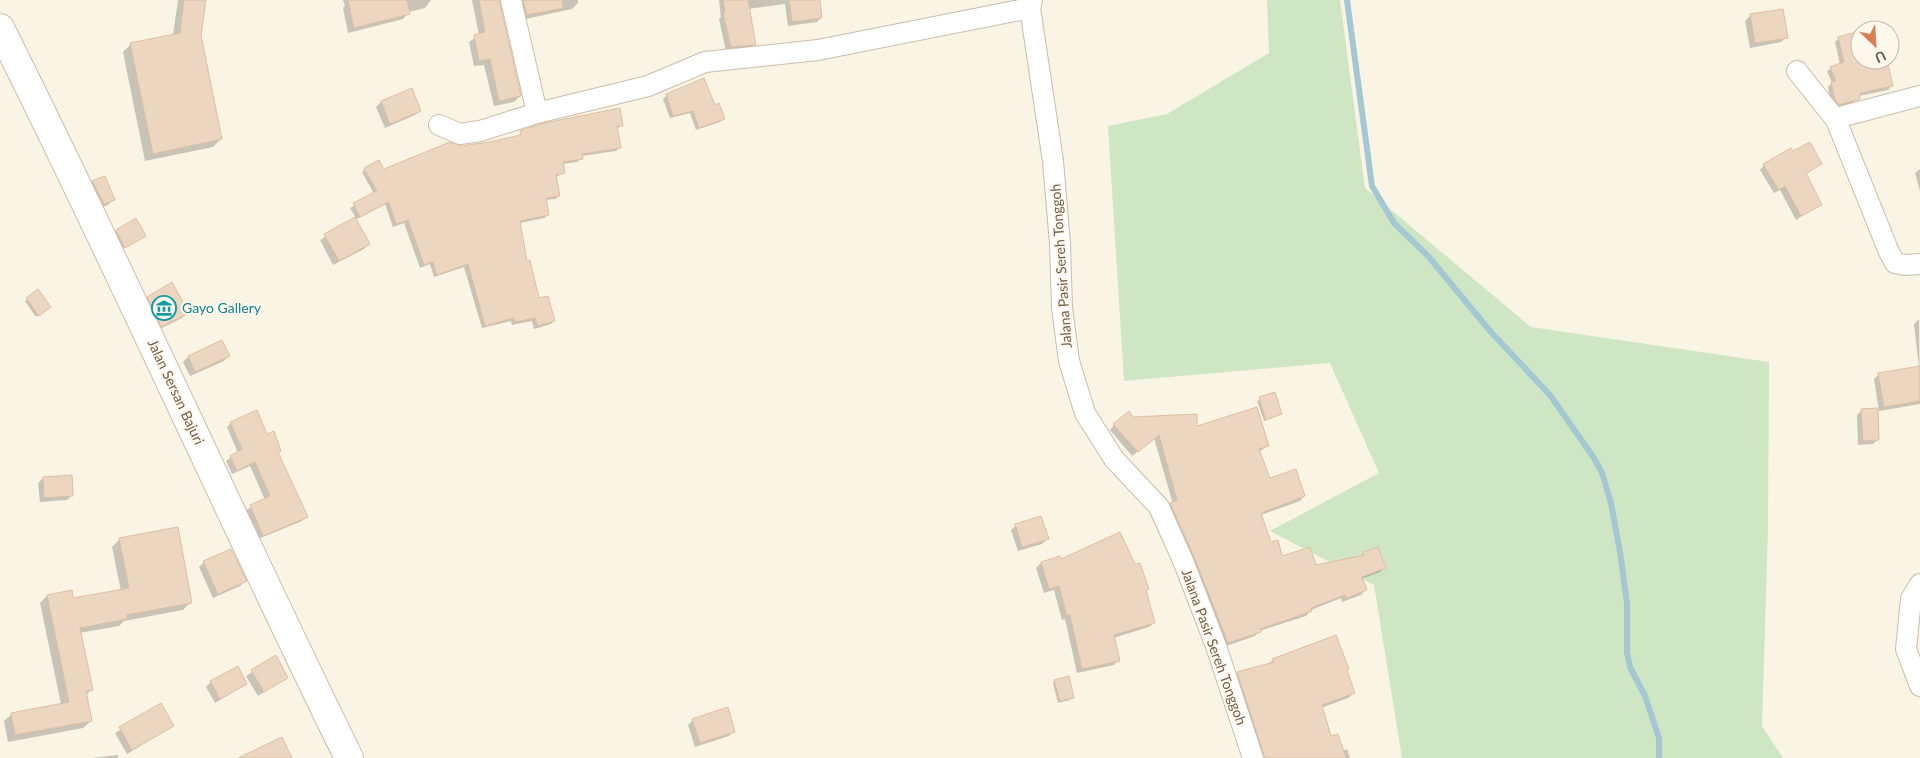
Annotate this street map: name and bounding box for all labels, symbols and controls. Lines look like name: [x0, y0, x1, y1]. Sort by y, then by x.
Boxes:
north arrow: [1850, 20, 1900, 70]
text: U: [1872, 47, 1889, 67]
street label: Jalana Pasir Sereh Tonggoh: [1046, 183, 1075, 349]
museum icon: Gayo Gallery: [151, 295, 177, 321]
place label: Gayo Gallery: [182, 299, 262, 316]
street label: Jalan Sersan Bajuri: [145, 336, 208, 447]
street label: Jalana Pasir Sereh Tonggoh: [1178, 567, 1251, 727]

